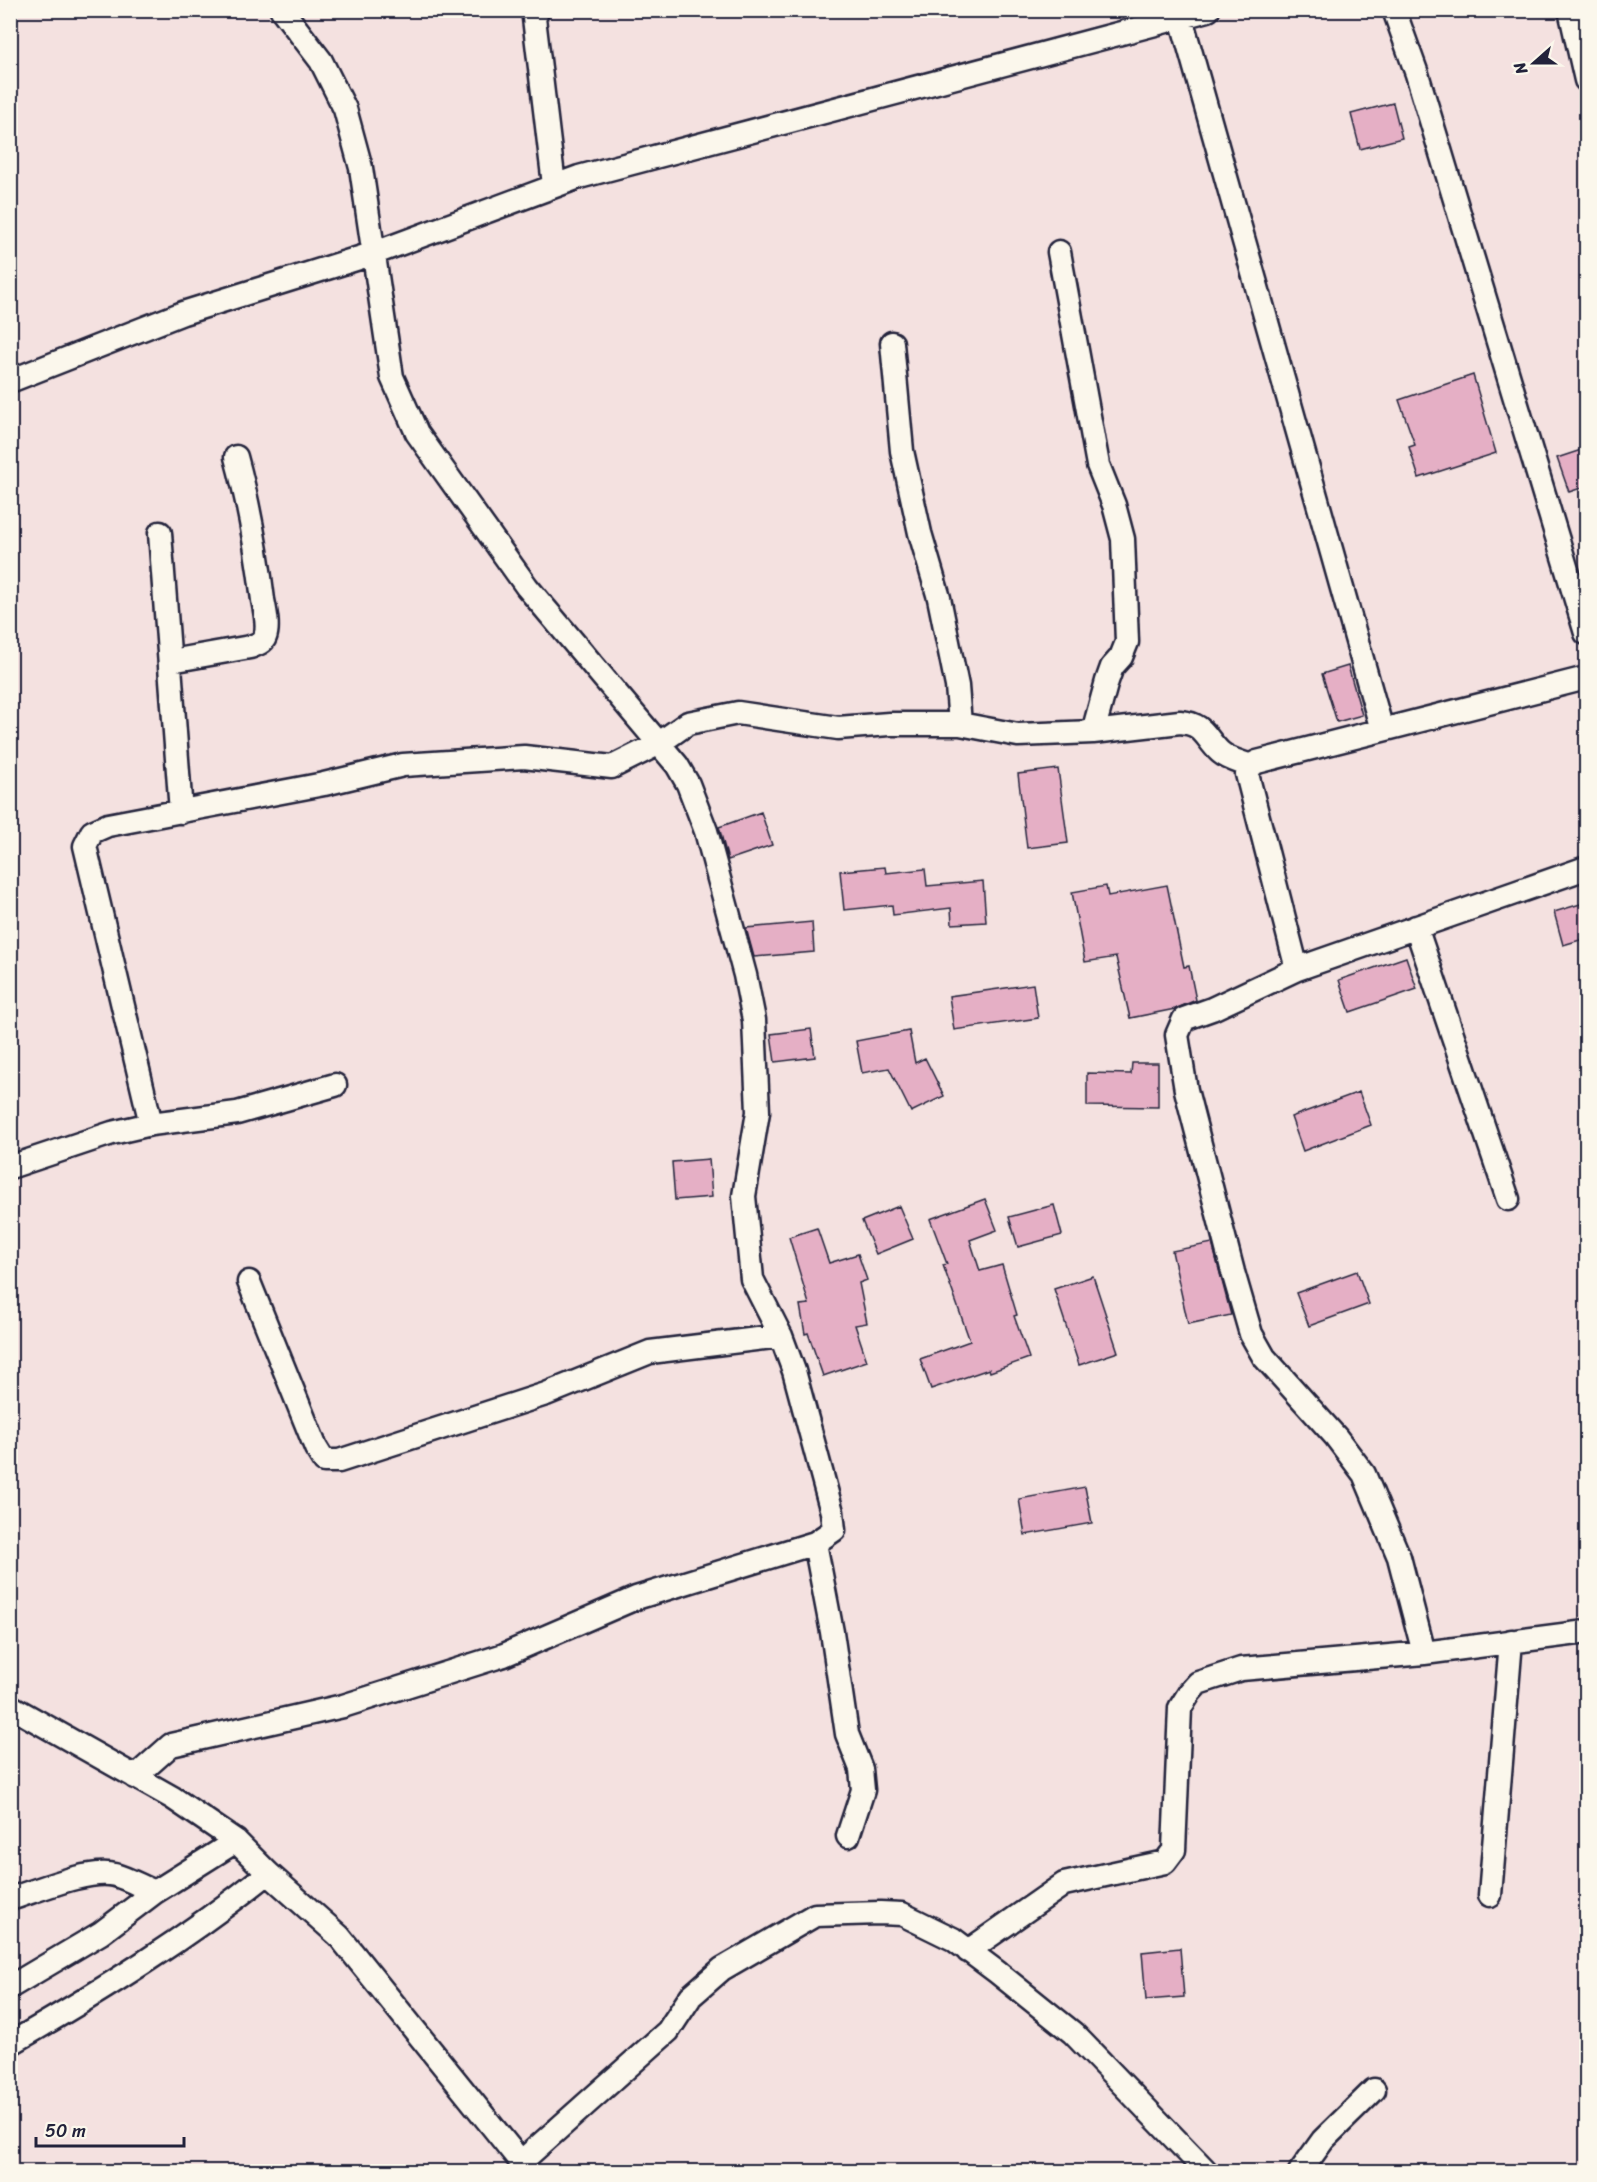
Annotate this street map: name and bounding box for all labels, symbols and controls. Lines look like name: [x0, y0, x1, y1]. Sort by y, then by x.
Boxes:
north arrow: [1504, 33, 1564, 93]
text: N: [1505, 57, 1536, 80]
scale bar: [36, 2110, 184, 2148]
text: 50 m: [45, 2115, 86, 2147]

